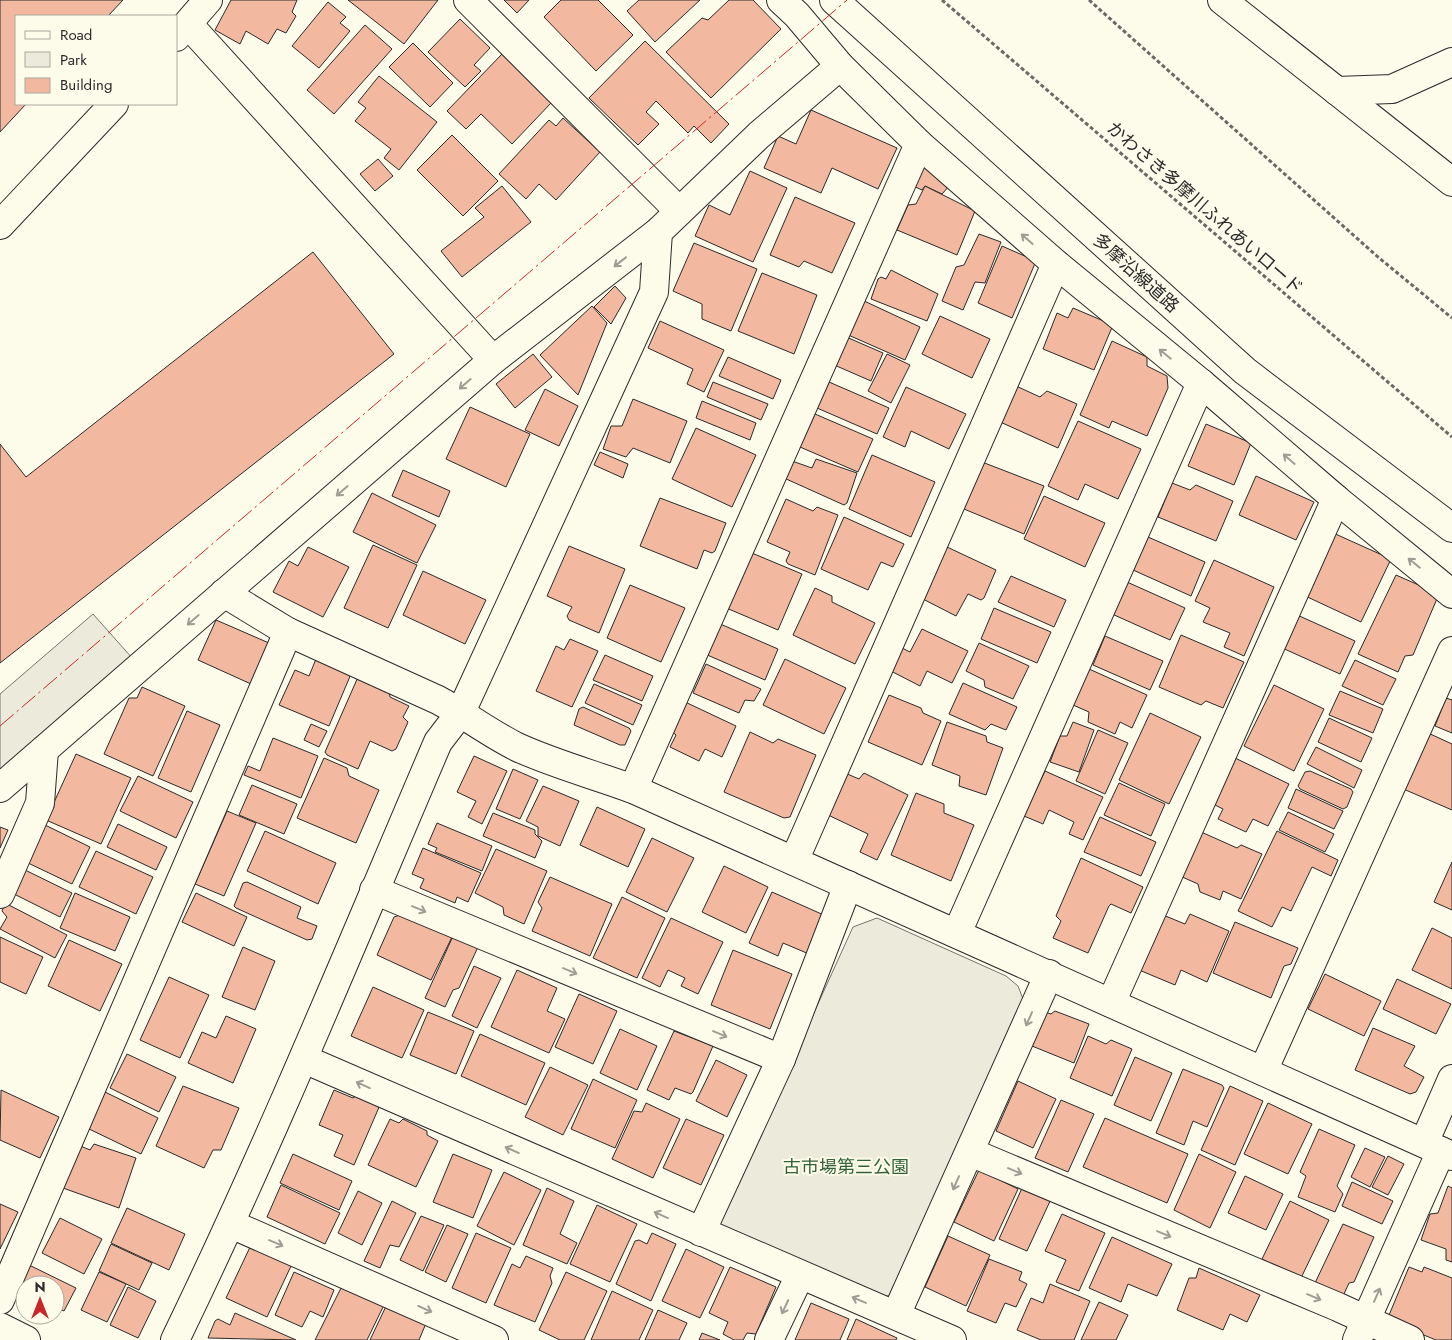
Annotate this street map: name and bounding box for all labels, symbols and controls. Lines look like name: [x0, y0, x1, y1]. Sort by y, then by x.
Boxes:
legend: [15, 15, 178, 105]
text: Road: [60, 24, 92, 46]
text: Park: [60, 49, 87, 71]
text: Building: [60, 74, 112, 96]
street label: かわさき多摩川ふれあいロード: [1101, 116, 1309, 300]
street label: 多摩沿線道路: [1087, 227, 1185, 319]
one-way arrow: [1021, 234, 1034, 245]
one-way arrow: [614, 256, 627, 267]
one-way arrow: [1159, 348, 1172, 359]
one-way arrow: [459, 379, 472, 390]
one-way arrow: [1283, 454, 1296, 465]
one-way arrow: [336, 485, 349, 496]
one-way arrow: [1408, 557, 1421, 568]
one-way arrow: [187, 614, 200, 625]
one-way arrow: [412, 905, 427, 914]
one-way arrow: [562, 968, 577, 977]
one-way arrow: [1023, 1011, 1033, 1026]
one-way arrow: [712, 1030, 727, 1039]
one-way arrow: [356, 1080, 371, 1090]
one-way arrow: [505, 1144, 520, 1154]
park label: 古市場第三公園: [783, 1154, 909, 1180]
one-way arrow: [1007, 1166, 1022, 1176]
one-way arrow: [950, 1175, 960, 1190]
one-way arrow: [654, 1209, 669, 1219]
one-way arrow: [1156, 1229, 1171, 1239]
one-way arrow: [268, 1238, 283, 1248]
north arrow: [15, 1275, 65, 1325]
text: N: [34, 1277, 46, 1297]
one-way arrow: [1372, 1288, 1382, 1303]
one-way arrow: [1306, 1293, 1321, 1302]
one-way arrow: [852, 1294, 867, 1304]
one-way arrow: [779, 1300, 789, 1315]
one-way arrow: [417, 1304, 432, 1314]

